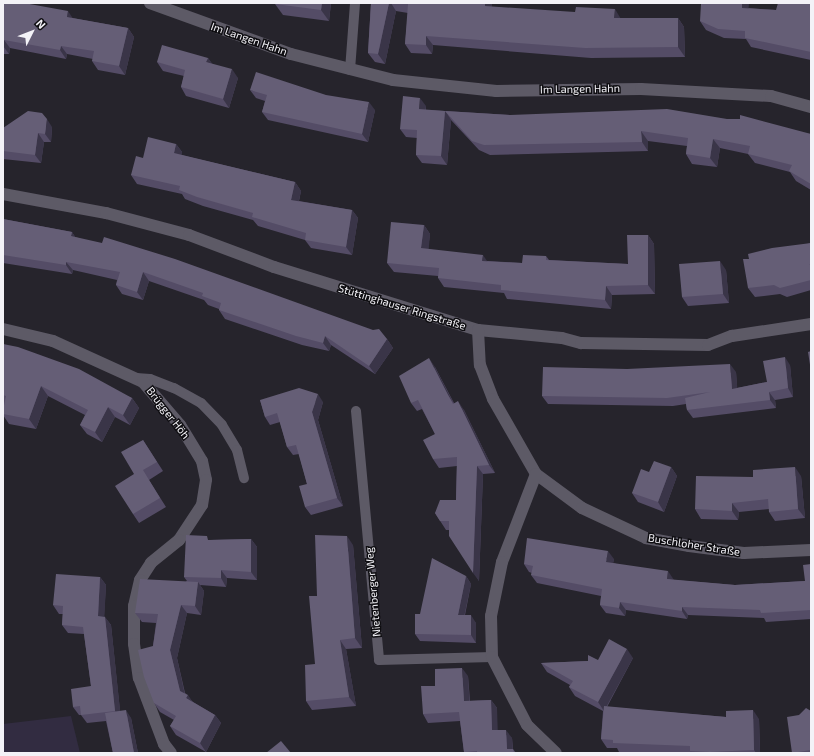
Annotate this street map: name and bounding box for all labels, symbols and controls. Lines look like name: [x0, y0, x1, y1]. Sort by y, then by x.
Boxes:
north arrow: [12, 12, 52, 52]
text: N: [34, 16, 49, 31]
street label: Im Langen Hahn: [209, 20, 289, 58]
street label: Im Langen Hahn: [540, 82, 620, 96]
street label: Stüttinghauser Ringstraße: [337, 281, 467, 333]
street label: Brügger Höh: [144, 384, 192, 442]
street label: Buschloher Straße: [647, 531, 741, 559]
street label: Nietenberger Weg: [362, 546, 384, 638]

